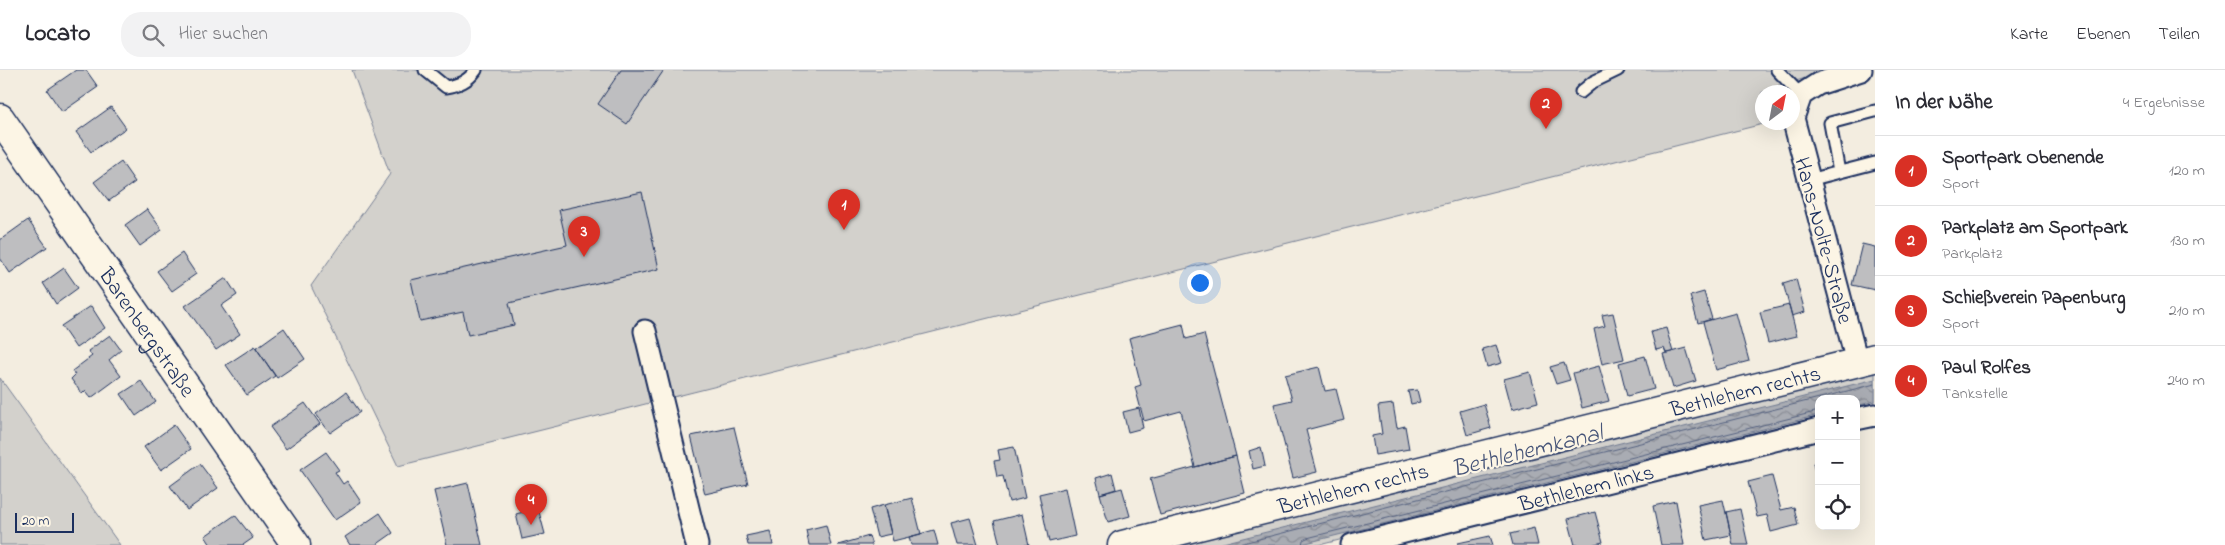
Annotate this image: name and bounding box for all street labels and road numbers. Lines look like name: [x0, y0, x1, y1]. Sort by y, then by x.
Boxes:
street label: Hans-Nolte-Straße: [1784, 154, 1860, 328]
street label: Barenbergstraße: [89, 261, 202, 405]
street label: Bethlehem rechts: [1666, 359, 1825, 428]
street label: Bethlehem rechts: [1274, 456, 1433, 525]
street label: Bethlehem links: [1515, 458, 1658, 522]

